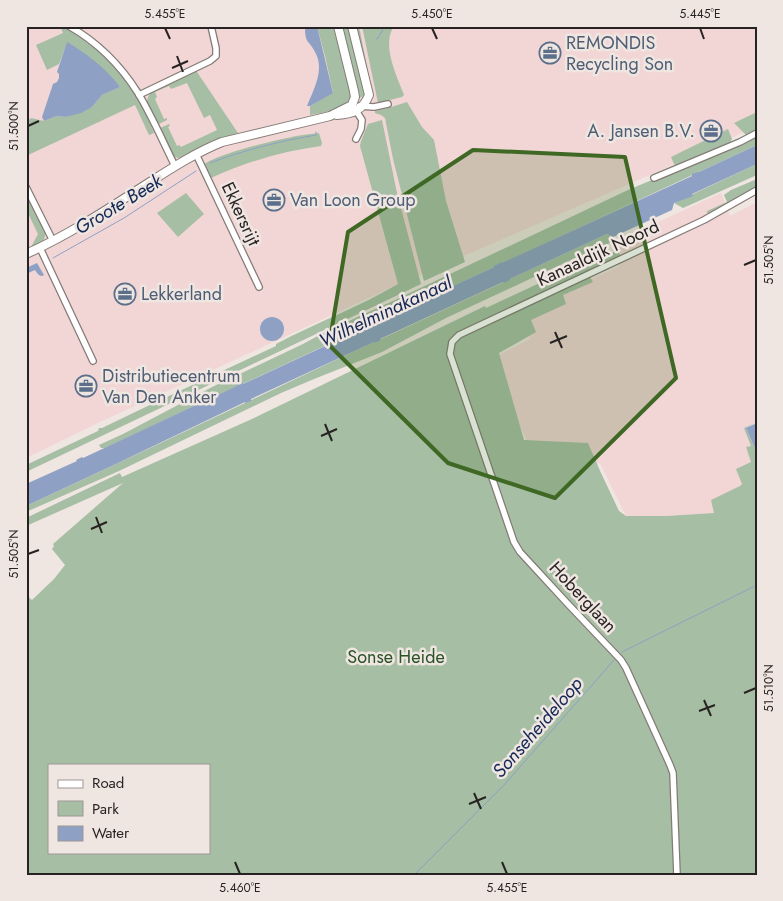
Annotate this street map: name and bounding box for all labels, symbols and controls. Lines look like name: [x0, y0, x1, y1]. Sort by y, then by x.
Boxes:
text: 5.455°E: [145, 5, 185, 23]
text: 5.450°E: [411, 5, 453, 23]
text: 5.445°E: [679, 5, 721, 23]
place label: REMONDIS Recycling Son: [566, 30, 673, 77]
office icon: REMONDIS Recycling Son: [538, 41, 562, 65]
text: 51.500°N: [5, 101, 23, 151]
place label: A. Jansen B.V.: [587, 118, 695, 144]
office icon: A. Jansen B.V.: [699, 119, 723, 143]
water label: Groote Beek: [70, 167, 168, 241]
street label: Ekkersrijt: [215, 178, 267, 251]
place label: Van Loon Group: [290, 187, 416, 213]
office icon: Van Loon Group: [262, 188, 286, 212]
street label: Kanaaldijk Noord: [532, 213, 664, 293]
text: 51.505°N: [760, 235, 778, 285]
water label: Wilhelminakanaal: [314, 269, 457, 354]
place label: Lekkerland: [141, 281, 222, 307]
office icon: Lekkerland: [113, 282, 137, 306]
place label: Distributiecentrum Van Den Anker: [102, 363, 241, 410]
office icon: Distributiecentrum Van Den Anker: [74, 374, 98, 398]
text: 51.505°N: [5, 529, 23, 579]
street label: Hoberglaan: [543, 555, 623, 639]
park label: Sonse Heide: [347, 644, 445, 670]
text: 51.510°N: [760, 664, 778, 712]
water label: Sonseheideloop: [486, 671, 589, 784]
legend: [48, 764, 210, 854]
text: Road: [92, 772, 124, 794]
text: Park: [92, 798, 119, 820]
text: Water: [92, 822, 130, 844]
text: 5.460°E: [219, 879, 261, 897]
text: 5.455°E: [487, 879, 527, 897]

